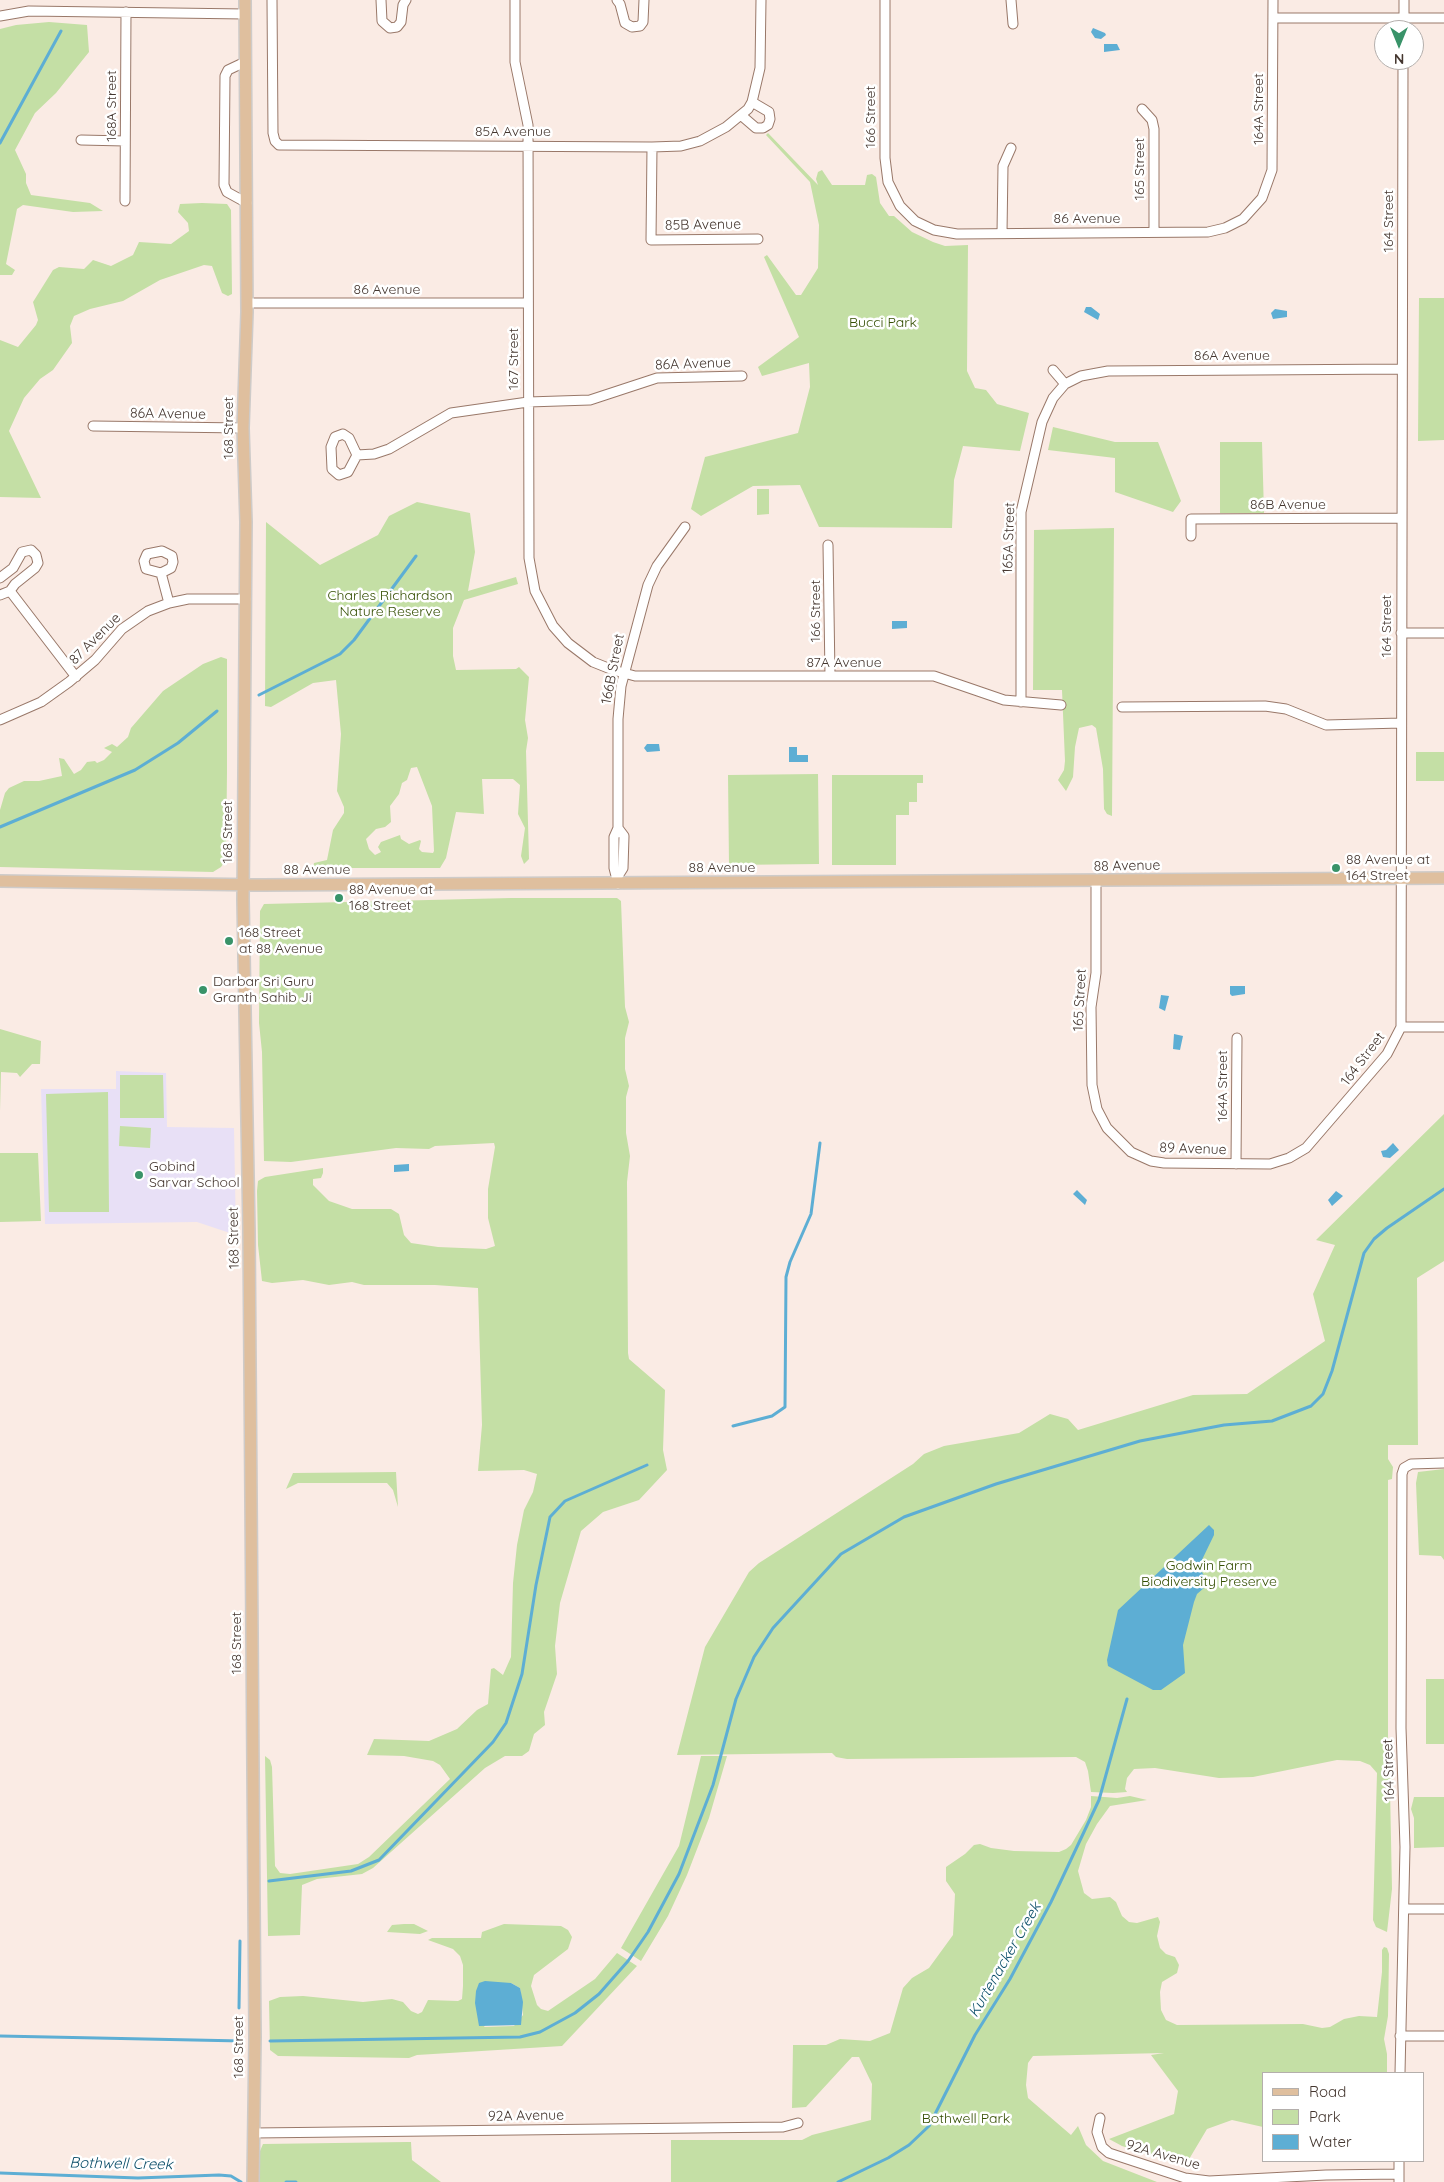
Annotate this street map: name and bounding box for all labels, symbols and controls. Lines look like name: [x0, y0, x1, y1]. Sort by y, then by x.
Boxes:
north arrow: [1374, 20, 1424, 70]
text: N: [1394, 50, 1404, 68]
street label: 168A Street: [104, 70, 120, 142]
street label: 164A Street: [1251, 73, 1267, 145]
street label: 166 Street: [863, 86, 879, 148]
street label: 85A Avenue: [475, 124, 551, 140]
street label: 165 Street: [1132, 138, 1148, 200]
street label: 164 Street: [1381, 190, 1397, 252]
street label: 86 Avenue: [1054, 211, 1120, 227]
street label: 85B Avenue: [665, 216, 741, 234]
street label: 86 Avenue: [354, 282, 420, 298]
park label: Bucci Park: [849, 315, 917, 331]
street label: 167 Street: [506, 328, 522, 390]
street label: 86A Avenue: [1194, 348, 1270, 364]
street label: 86A Avenue: [655, 354, 731, 374]
street label: 168 Street: [221, 397, 237, 459]
street label: 86A Avenue: [130, 405, 206, 423]
street label: 86B Avenue: [1250, 497, 1326, 513]
street label: 165A Street: [999, 502, 1019, 574]
street label: 166 Street: [808, 580, 824, 642]
park label: Charles Richardson Nature Reserve: [327, 588, 453, 620]
street label: 164 Street: [1379, 595, 1395, 657]
street label: 87 Avenue: [66, 610, 124, 668]
street label: 166B Street: [598, 632, 628, 706]
street label: 87A Avenue: [806, 655, 882, 671]
street label: 168 Street: [220, 801, 236, 863]
place label: 88 Avenue at 164 Street: [1346, 852, 1430, 884]
street label: 88 Avenue: [1093, 857, 1161, 875]
street label: 88 Avenue: [689, 860, 755, 876]
street label: 88 Avenue: [284, 862, 350, 878]
marker: 88 Avenue at 164 Street: [1330, 862, 1342, 874]
place label: 88 Avenue at 168 Street: [349, 882, 433, 914]
marker: 88 Avenue at 168 Street: [333, 892, 345, 904]
place label: 168 Street at 88 Avenue: [239, 925, 323, 958]
marker: 168 Street at 88 Avenue: [223, 935, 235, 947]
street label: 165 Street: [1070, 968, 1090, 1032]
place label: Darbar Sri Guru Granth Sahib Ji: [213, 974, 314, 1006]
marker: Darbar Sri Guru Granth Sahib Ji: [197, 984, 209, 996]
street label: 164 Street: [1338, 1029, 1388, 1089]
street label: 164A Street: [1215, 1050, 1231, 1122]
street label: 89 Avenue: [1159, 1139, 1227, 1159]
place label: Gobind Sarvar School: [149, 1159, 240, 1192]
marker: Gobind Sarvar School: [133, 1169, 145, 1181]
street label: 168 Street: [225, 1207, 243, 1269]
park label: Godwin Farm Biodiversity Preserve: [1141, 1558, 1277, 1590]
street label: 168 Street: [229, 1612, 245, 1674]
street label: 164 Street: [1380, 1739, 1398, 1801]
water label: Kurtenacker Creek: [965, 1899, 1045, 2021]
street label: 168 Street: [231, 2016, 247, 2078]
legend: [1262, 2072, 1424, 2162]
text: Road: [1309, 2082, 1346, 2101]
street label: 92A Avenue: [488, 2107, 564, 2125]
text: Park: [1309, 2107, 1341, 2126]
park label: Bothwell Park: [922, 2111, 1010, 2127]
text: Water: [1309, 2132, 1352, 2151]
street label: 92A Avenue: [1124, 2136, 1202, 2174]
water label: Bothwell Creek: [69, 2154, 173, 2174]

